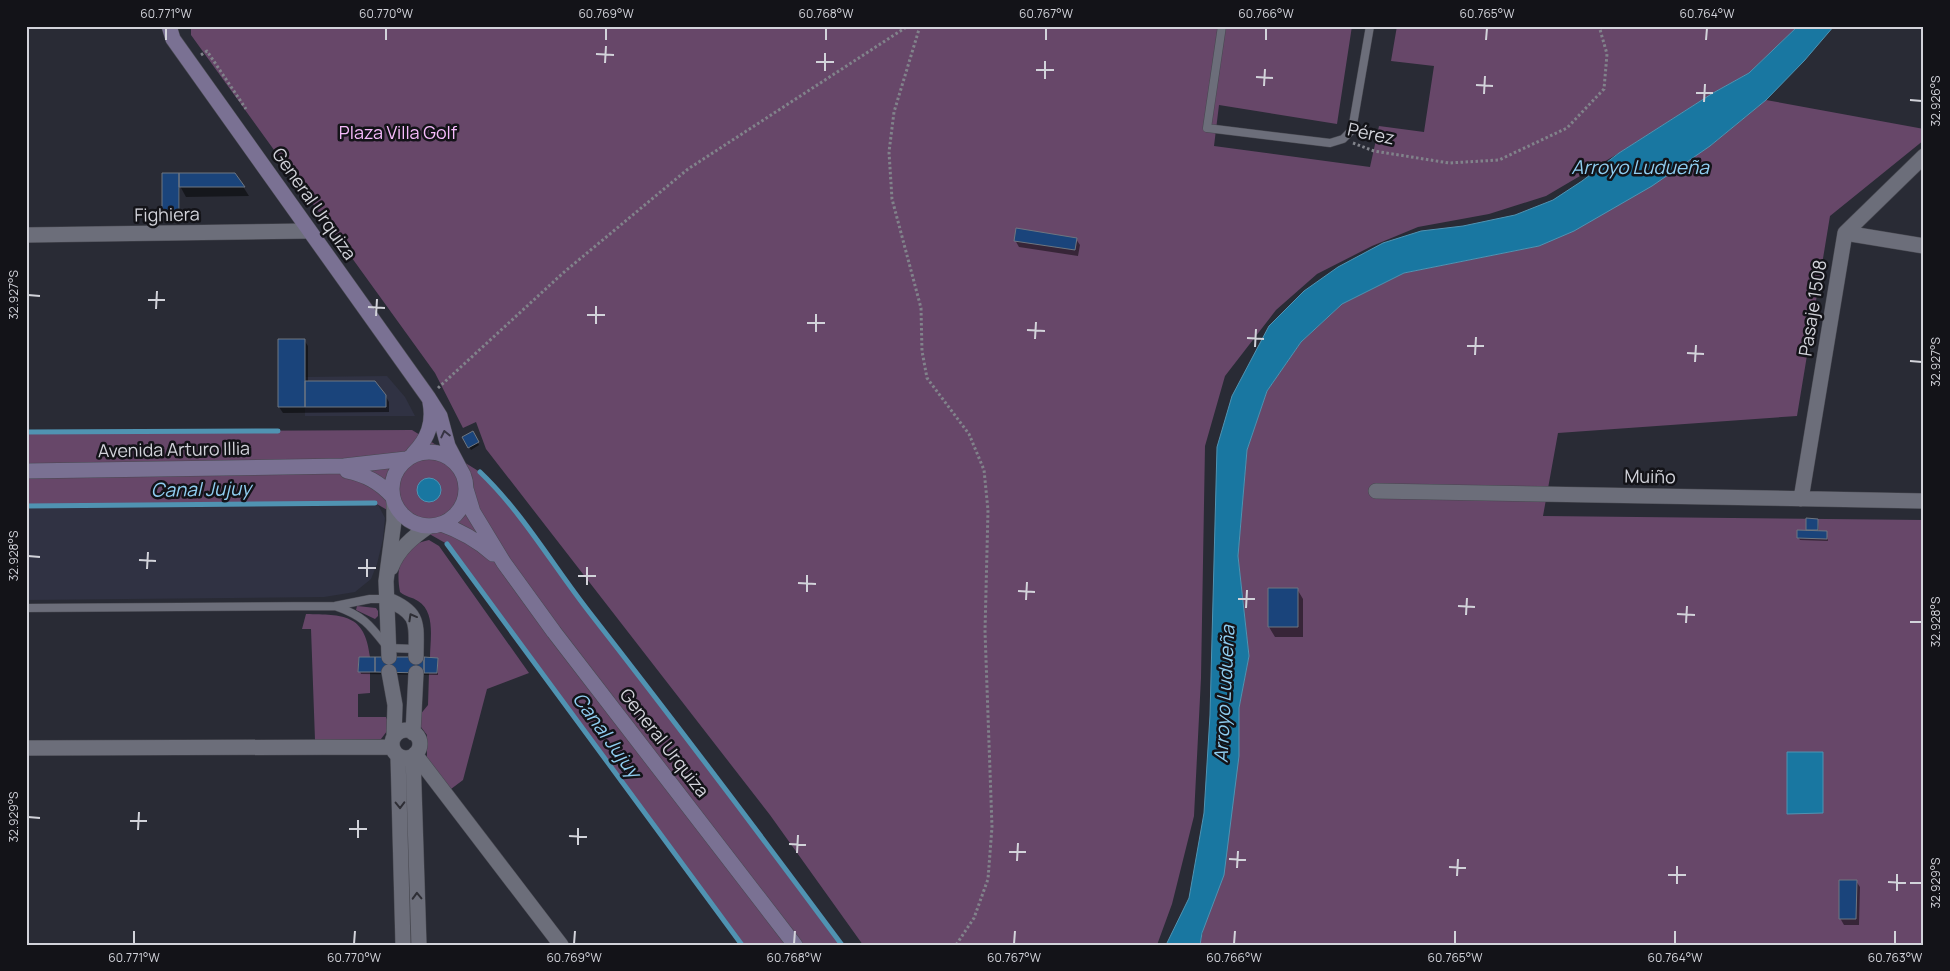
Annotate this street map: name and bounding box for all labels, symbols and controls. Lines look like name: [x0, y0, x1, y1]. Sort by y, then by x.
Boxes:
text: 60.771°W: [140, 5, 193, 22]
text: 60.770°W: [359, 5, 414, 22]
text: 60.769°W: [578, 5, 634, 22]
text: 60.768°W: [799, 5, 854, 22]
text: 60.767°W: [1019, 5, 1074, 22]
text: 60.766°W: [1238, 5, 1294, 22]
text: 60.765°W: [1460, 5, 1515, 22]
text: 60.764°W: [1680, 5, 1735, 22]
text: 32.926°S: [1927, 75, 1944, 127]
street label: Pérez: [1345, 116, 1397, 150]
park label: Plaza Villa Golf: [339, 120, 458, 144]
street label: General Urquiza: [267, 143, 362, 264]
water label: Arroyo Ludueña: [1571, 154, 1710, 180]
street label: Fighiera: [134, 201, 200, 227]
street label: Pasaje 1508: [1793, 258, 1831, 358]
text: 32.927°S: [5, 270, 22, 320]
text: 32.927°S: [1927, 337, 1944, 387]
one-way arrow: [440, 429, 451, 438]
street label: Avenida Arturo Illia: [98, 436, 250, 462]
street label: Muiño: [1624, 464, 1676, 488]
water label: Canal Jujuy: [151, 475, 254, 503]
text: 32.928°S: [5, 531, 22, 581]
text: 32.928°S: [1927, 597, 1944, 647]
one-way arrow: [408, 614, 418, 623]
water label: Arroyo Ludueña: [1207, 623, 1241, 763]
street label: General Urquiza: [615, 683, 715, 802]
water label: Canal Jujuy: [567, 687, 649, 786]
text: 32.929°S: [5, 791, 22, 843]
one-way arrow: [394, 801, 405, 809]
text: 32.929°S: [1927, 857, 1944, 909]
one-way arrow: [412, 892, 423, 900]
text: 60.771°W: [108, 949, 161, 966]
text: 60.770°W: [327, 949, 382, 966]
text: 60.769°W: [546, 949, 602, 966]
text: 60.768°W: [767, 949, 822, 966]
text: 60.767°W: [987, 949, 1042, 966]
text: 60.766°W: [1206, 949, 1262, 966]
text: 60.765°W: [1428, 949, 1483, 966]
text: 60.764°W: [1648, 949, 1703, 966]
text: 60.763°W: [1868, 949, 1923, 966]

